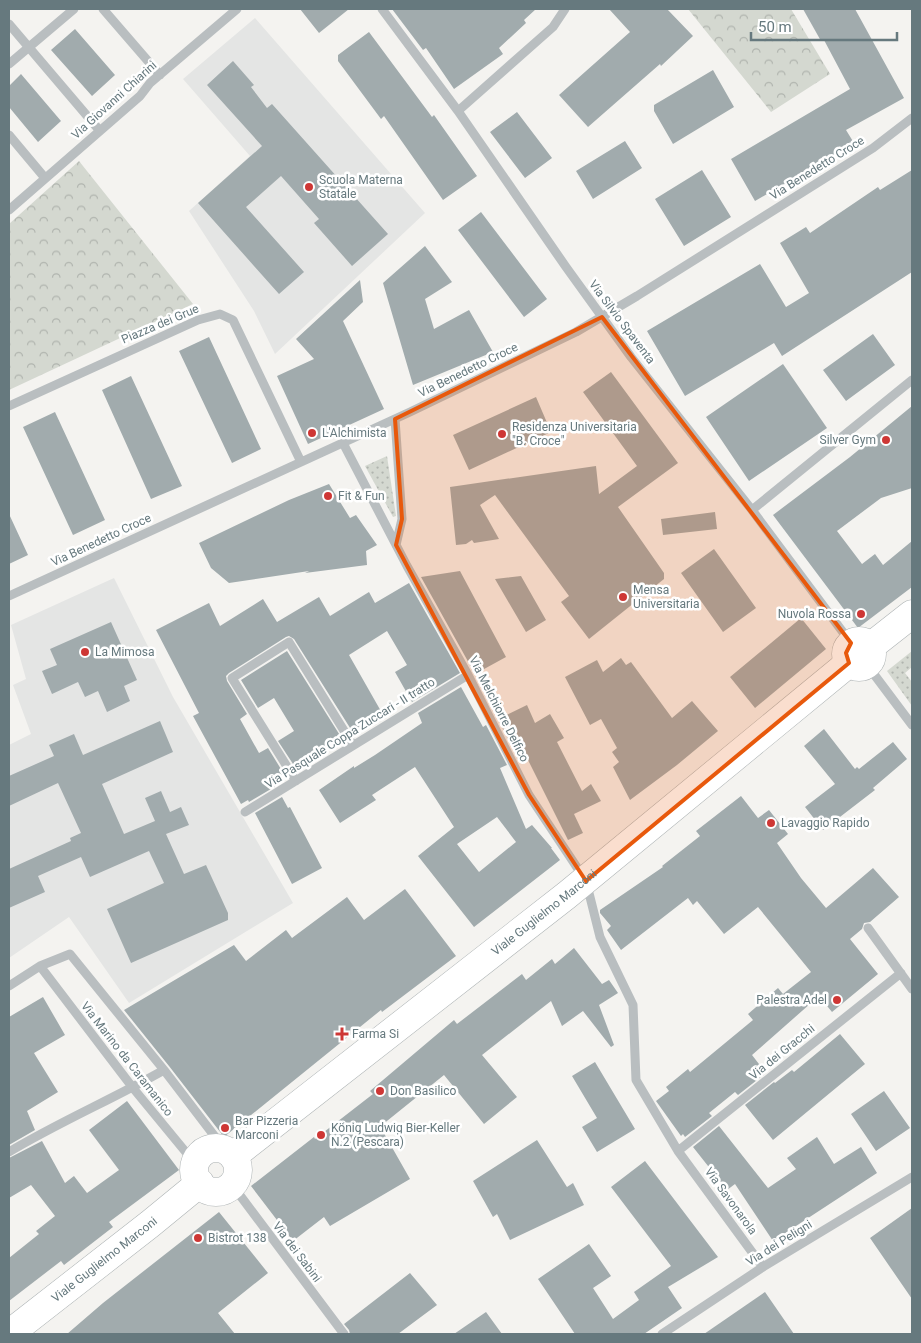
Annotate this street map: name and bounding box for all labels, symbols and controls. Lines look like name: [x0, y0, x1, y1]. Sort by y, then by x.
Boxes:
scale bar: [751, 10, 897, 42]
text: 50 m: [758, 18, 792, 36]
street label: Via Giovanni Chiarini: [69, 58, 160, 142]
street label: Via Benedetto Croce: [767, 133, 867, 203]
place label: Scuola Materna Statale: [319, 173, 403, 201]
marker: Scuola Materna Statale: [303, 181, 315, 193]
street label: Via Silvio Spaventa: [586, 277, 658, 367]
street label: Piazza dei Grue: [119, 301, 201, 347]
street label: Via Benedetto Croce: [416, 340, 520, 400]
place label: Residenza Universitaria "B. Croce": [512, 420, 637, 448]
place label: L'Alchimista: [322, 426, 387, 440]
marker: L'Alchimista: [306, 427, 318, 439]
marker: Residenza Universitaria "B. Croce": [496, 428, 508, 440]
place label: Silver Gym: [820, 433, 876, 447]
marker: Silver Gym: [880, 434, 892, 446]
place label: Fit & Fun: [338, 489, 385, 503]
marker: Fit & Fun: [322, 490, 334, 502]
street label: Via Benedetto Croce: [49, 511, 153, 569]
place label: Mensa Universitaria: [633, 583, 700, 611]
marker: Mensa Universitaria: [617, 591, 629, 603]
place label: Nuvola Rossa: [778, 607, 851, 621]
marker: Nuvola Rossa: [855, 608, 867, 620]
place label: La Mimosa: [95, 645, 154, 659]
marker: La Mimosa: [79, 646, 91, 658]
street label: Via Melchiorre Delfico: [466, 654, 532, 764]
street label: Via Pasquale Coppa Zuccari - II tratto: [263, 675, 438, 791]
place label: Lavaggio Rapido: [781, 816, 870, 830]
marker: Lavaggio Rapido: [765, 817, 777, 829]
street label: Viale Guglielmo Marconi: [489, 867, 599, 958]
place label: Palestra Adel: [756, 993, 827, 1007]
marker: Palestra Adel: [831, 994, 843, 1006]
street label: Via Marino da Caramanico: [78, 999, 176, 1119]
street label: Via dei Gracchi: [747, 1021, 817, 1083]
place label: Farma Si: [352, 1027, 399, 1041]
marker: Farma Si: [336, 1028, 348, 1040]
place label: Don Basilico: [390, 1084, 457, 1098]
marker: Don Basilico: [374, 1085, 386, 1097]
place label: Bar Pizzeria Marconi: [235, 1114, 298, 1142]
place label: König Ludwig Bier-Keller N.2 (Pescara): [331, 1121, 460, 1149]
marker: Bar Pizzeria Marconi: [219, 1122, 231, 1134]
marker: König Ludwig Bier-Keller N.2 (Pescara): [315, 1129, 327, 1141]
street label: Via Savonarola: [702, 1165, 760, 1237]
street label: Viale Guglielmo Marconi: [49, 1214, 160, 1305]
street label: Via dei Peligni: [743, 1217, 815, 1269]
street label: Via dei Sabini: [270, 1219, 324, 1285]
place label: Bistrot 138: [208, 1231, 267, 1245]
marker: Bistrot 138: [192, 1232, 204, 1244]

